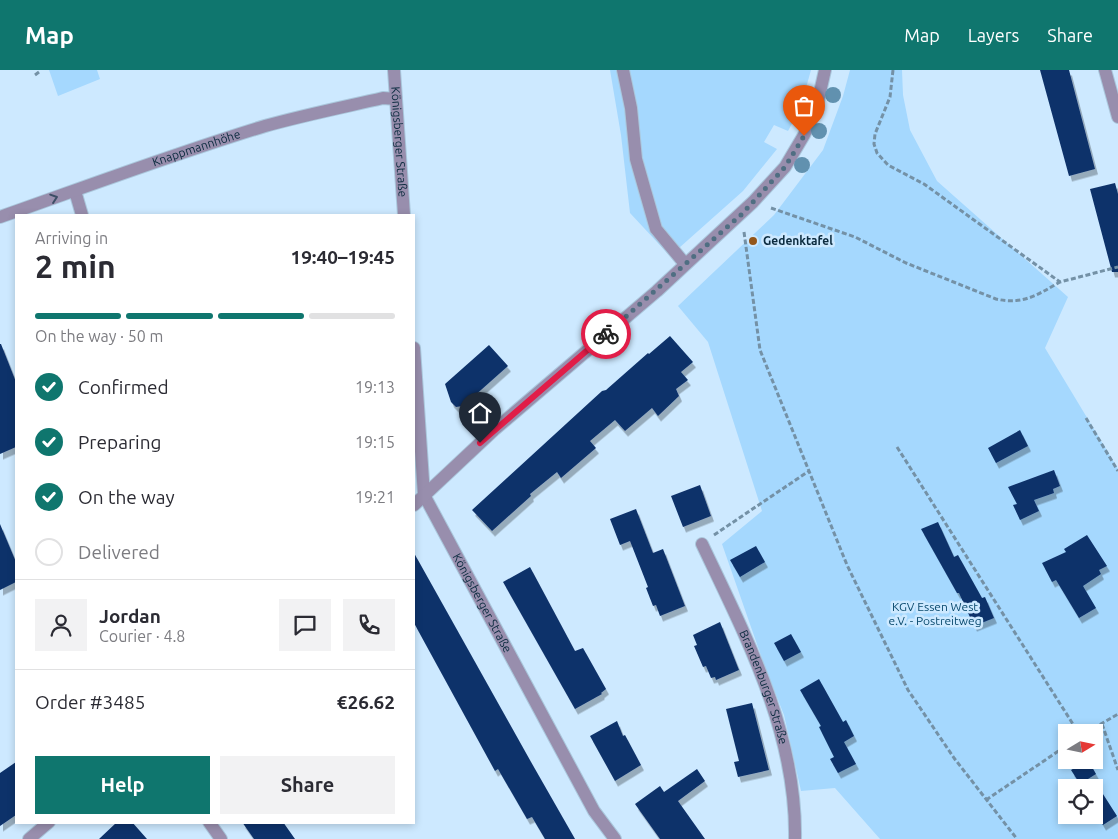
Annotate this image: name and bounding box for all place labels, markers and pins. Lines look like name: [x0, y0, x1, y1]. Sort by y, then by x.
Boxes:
pin: [783, 85, 825, 136]
place label: Gedenktafel: [763, 234, 833, 247]
marker: Gedenktafel: [747, 235, 759, 247]
pin: [459, 392, 501, 443]

